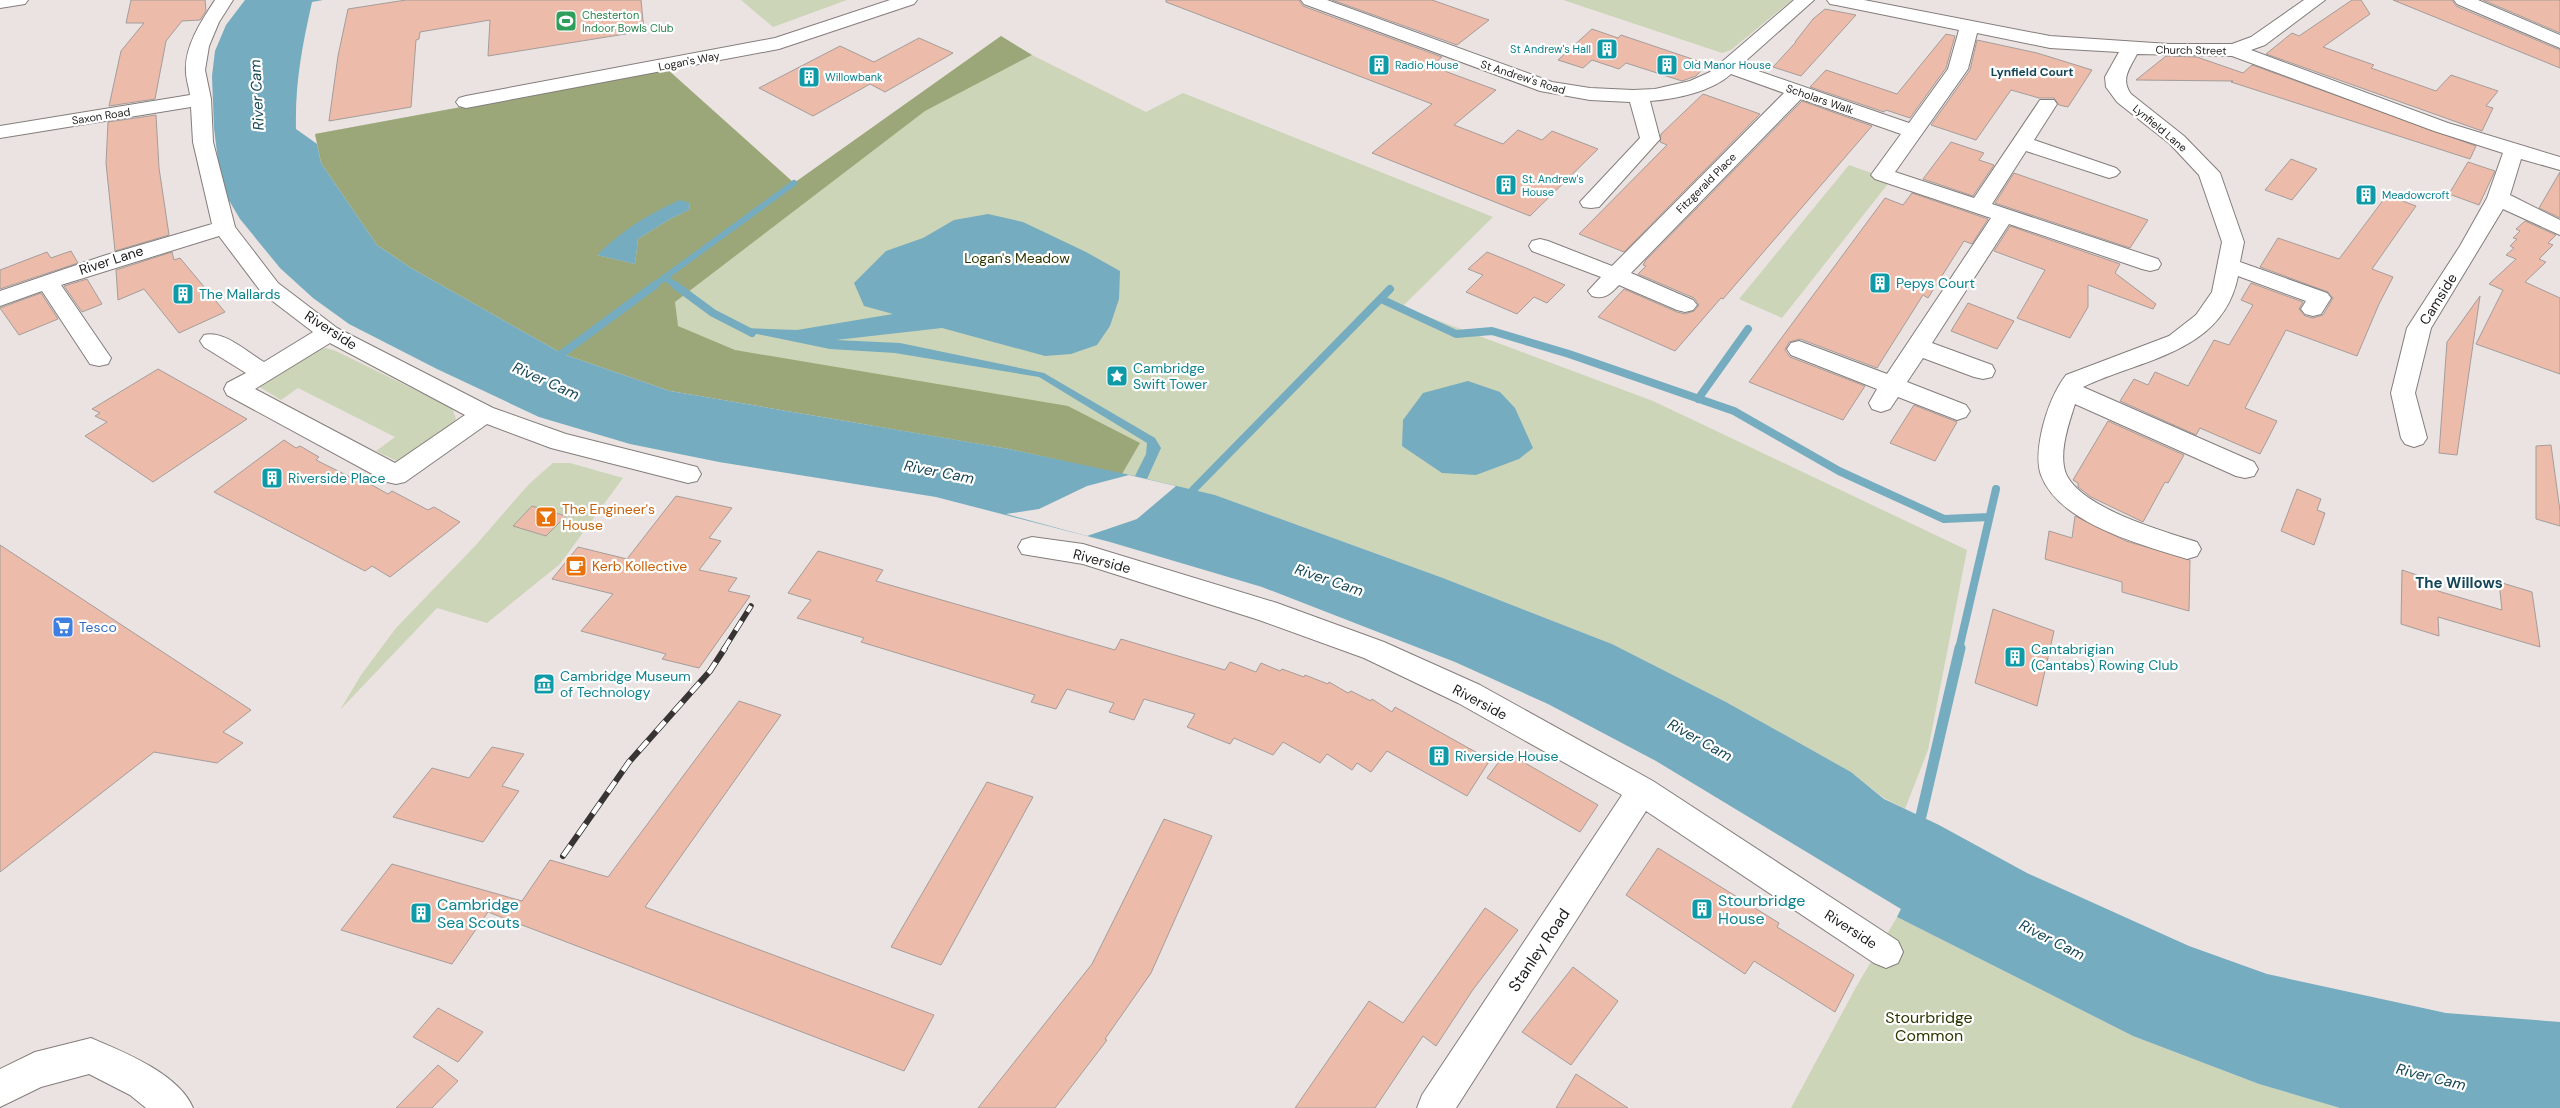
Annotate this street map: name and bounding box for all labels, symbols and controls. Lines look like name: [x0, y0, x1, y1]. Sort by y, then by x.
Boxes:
place label: Chesterton Indoor Bowls Club: [582, 8, 674, 35]
sports icon: Chesterton Indoor Bowls Club: [554, 9, 578, 33]
building icon: St Andrew's Hall: [1595, 37, 1619, 61]
place label: St Andrew's Hall: [1510, 42, 1591, 56]
street label: Church Street: [2155, 42, 2227, 58]
street label: Logan's Way: [657, 48, 721, 74]
building icon: Radio House: [1367, 53, 1391, 77]
building icon: Old Manor House: [1655, 53, 1679, 77]
street label: St Andrew's Road: [1479, 57, 1567, 97]
place label: Radio House: [1395, 58, 1458, 72]
place label: Old Manor House: [1683, 58, 1771, 72]
water label: River Cam: [245, 59, 269, 131]
district label: Lynfield Court: [1991, 64, 2073, 80]
building icon: Willowbank: [797, 65, 821, 89]
place label: Willowbank: [825, 70, 883, 84]
street label: Scholars Walk: [1784, 81, 1856, 117]
street label: Lynfield Lane: [2130, 101, 2190, 155]
street label: Saxon Road: [71, 104, 131, 128]
street label: Fitzgerald Place: [1673, 150, 1739, 216]
place label: St. Andrew's House: [1522, 172, 1584, 199]
building icon: St. Andrew's House: [1494, 173, 1518, 197]
building icon: Meadowcroft: [2354, 183, 2378, 207]
place label: Meadowcroft: [2382, 188, 2450, 202]
street label: River Lane: [77, 241, 145, 279]
park label: Logan's Meadow: [964, 249, 1070, 267]
street label: Camside: [2415, 270, 2461, 328]
building icon: Pepys Court: [1868, 271, 1892, 295]
place label: Pepys Court: [1896, 274, 1975, 292]
building icon: The Mallards: [171, 282, 195, 306]
place label: The Mallards: [199, 285, 281, 303]
street label: Riverside: [301, 306, 361, 354]
water label: River Cam: [509, 357, 583, 405]
place label: Cambridge Swift Tower: [1133, 359, 1207, 393]
place icon: Cambridge Swift Tower: [1105, 364, 1129, 388]
water label: River Cam: [902, 455, 976, 489]
building icon: Riverside Place: [260, 466, 284, 490]
place label: Riverside Place: [288, 469, 386, 487]
place label: The Engineer's House: [562, 500, 655, 534]
bar icon: The Engineer's House: [534, 505, 558, 529]
street label: Riverside: [1071, 545, 1133, 577]
cafe icon: Kerb Kollective: [564, 554, 588, 578]
place label: Kerb Kollective: [592, 557, 687, 575]
water label: River Cam: [1292, 559, 1366, 601]
district label: The Willows: [2415, 573, 2503, 593]
supermarket icon: Tesco: [51, 615, 75, 639]
place label: Tesco: [79, 618, 117, 636]
place label: Cantabrigian (Cantabs) Rowing Club: [2031, 640, 2179, 674]
building icon: Cantabrigian (Cantabs) Rowing Club: [2003, 645, 2027, 669]
place label: Cambridge Museum of Technology: [560, 667, 691, 701]
museum icon: Cambridge Museum of Technology: [532, 672, 556, 696]
street label: Riverside: [1450, 680, 1510, 724]
water label: River Cam: [1664, 714, 1736, 766]
building icon: Riverside House: [1427, 744, 1451, 768]
place label: Riverside House: [1455, 747, 1559, 765]
place label: Stourbridge House: [1718, 890, 1805, 929]
place label: Cambridge Sea Scouts: [437, 894, 520, 933]
building icon: Stourbridge House: [1690, 897, 1714, 921]
building icon: Cambridge Sea Scouts: [409, 901, 433, 925]
street label: Stanley Road: [1503, 904, 1575, 996]
street label: Riverside: [1821, 905, 1881, 953]
water label: River Cam: [2016, 915, 2088, 965]
park label: Stourbridge Common: [1885, 1007, 1973, 1046]
water label: River Cam: [2394, 1059, 2468, 1095]

